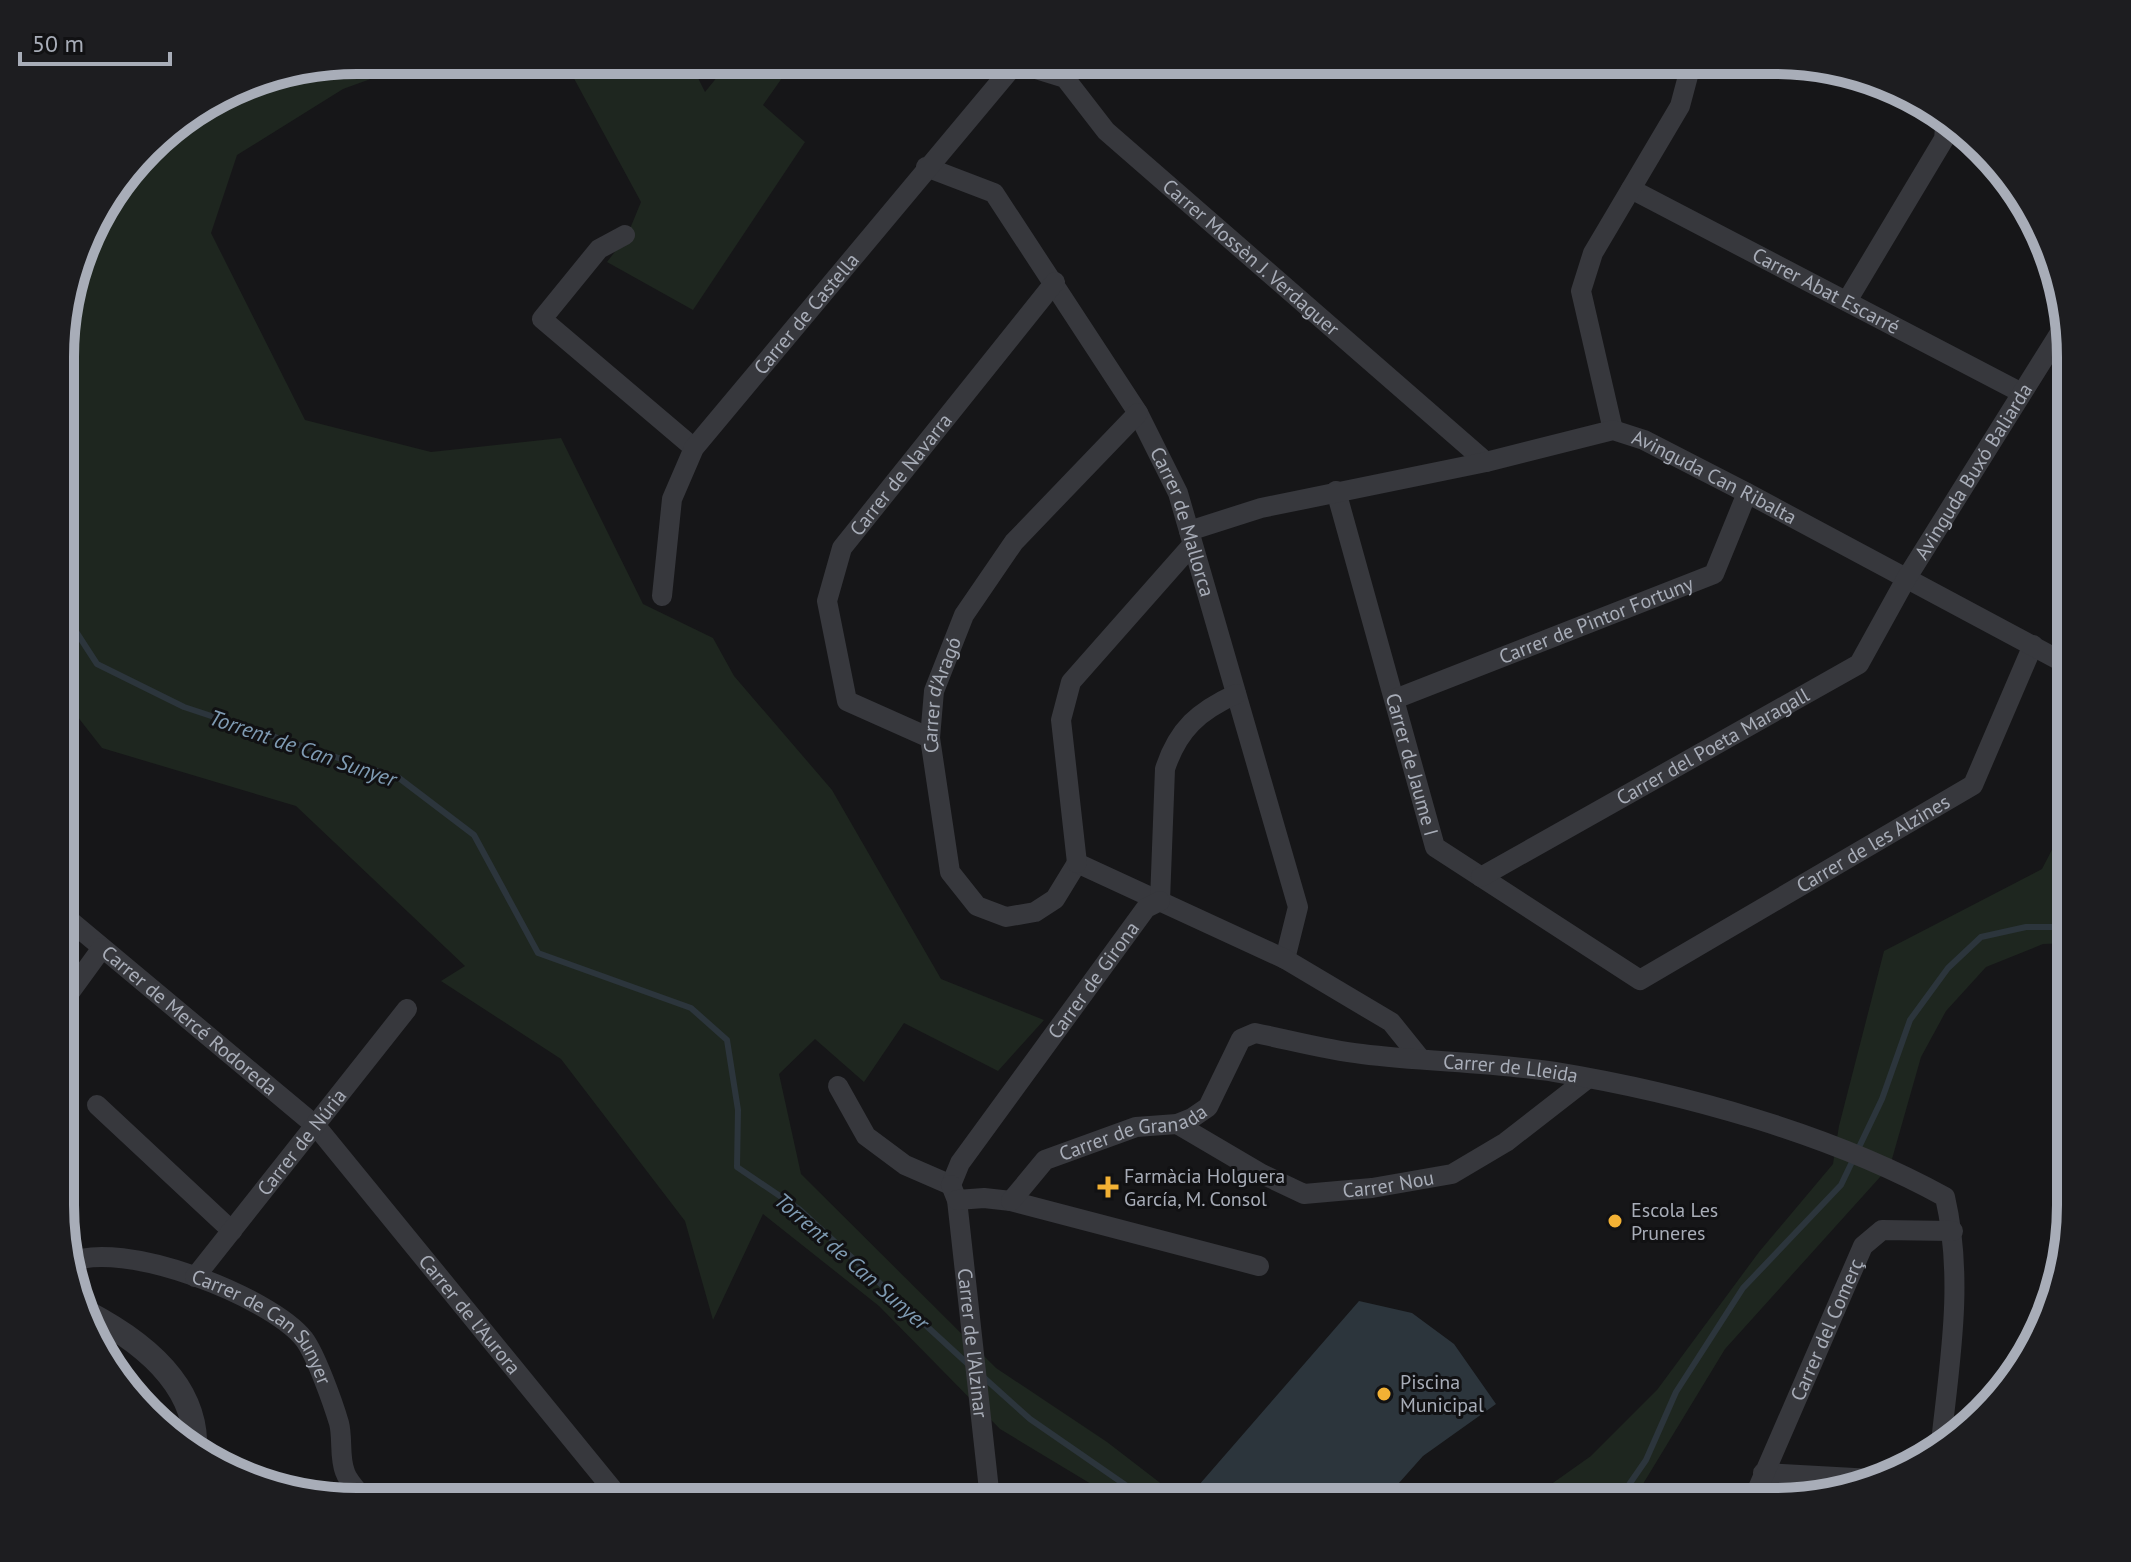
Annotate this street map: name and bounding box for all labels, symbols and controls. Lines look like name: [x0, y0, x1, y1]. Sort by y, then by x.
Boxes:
scale bar: [20, 16, 170, 66]
text: 50 m: [32, 28, 84, 59]
street label: Carrer Mossèn J. Verdaguer: [1157, 173, 1345, 342]
street label: Carrer Abat Escarré: [1748, 242, 1904, 340]
street label: Carrer de Castella: [748, 248, 865, 380]
street label: Avinguda Buxó Baliarda: [1908, 378, 2038, 564]
street label: Carrer de Navarra: [844, 408, 958, 541]
street label: Avinguda Can Ribalta: [1629, 424, 1801, 530]
street label: Carrer de Mallorca: [1144, 443, 1220, 600]
street label: Carrer de Pintor Fortuny: [1495, 570, 1698, 670]
street label: Carrer d'Aragó: [917, 633, 967, 755]
street label: Carrer del Poeta Maragall: [1612, 682, 1814, 811]
street label: Carrer de Jaume I: [1380, 690, 1444, 839]
water label: Torrent de Can Sunyer: [206, 703, 402, 794]
street label: Carrer de les Alzines: [1792, 788, 1955, 899]
street label: Carrer de Girona: [1042, 916, 1145, 1044]
street label: Carrer de Mercé Rodoreda: [96, 940, 283, 1101]
street label: Carrer de Lleida: [1442, 1048, 1580, 1089]
street label: Carrer de Núria: [251, 1083, 352, 1201]
street label: Carrer de Granada: [1055, 1098, 1212, 1167]
place label: Farmàcia Holguera García, M. Consol: [1124, 1163, 1285, 1212]
street label: Carrer Nou: [1342, 1164, 1436, 1204]
marker: Farmàcia Holguera García, M. Consol: [1099, 1178, 1117, 1196]
water label: Torrent de Can Sunyer: [769, 1186, 936, 1337]
place label: Escola Les Pruneres: [1631, 1197, 1718, 1246]
marker: Escola Les Pruneres: [1606, 1212, 1624, 1230]
street label: Carrer de l'Aurora: [413, 1249, 527, 1380]
street label: Carrer del Comerç: [1784, 1254, 1869, 1405]
street label: Carrer de Can Sunyer: [188, 1263, 337, 1388]
street label: Carrer de l'Alzinar: [952, 1267, 994, 1419]
place label: Piscina Municipal: [1400, 1369, 1484, 1418]
marker: Piscina Municipal: [1375, 1385, 1393, 1403]

